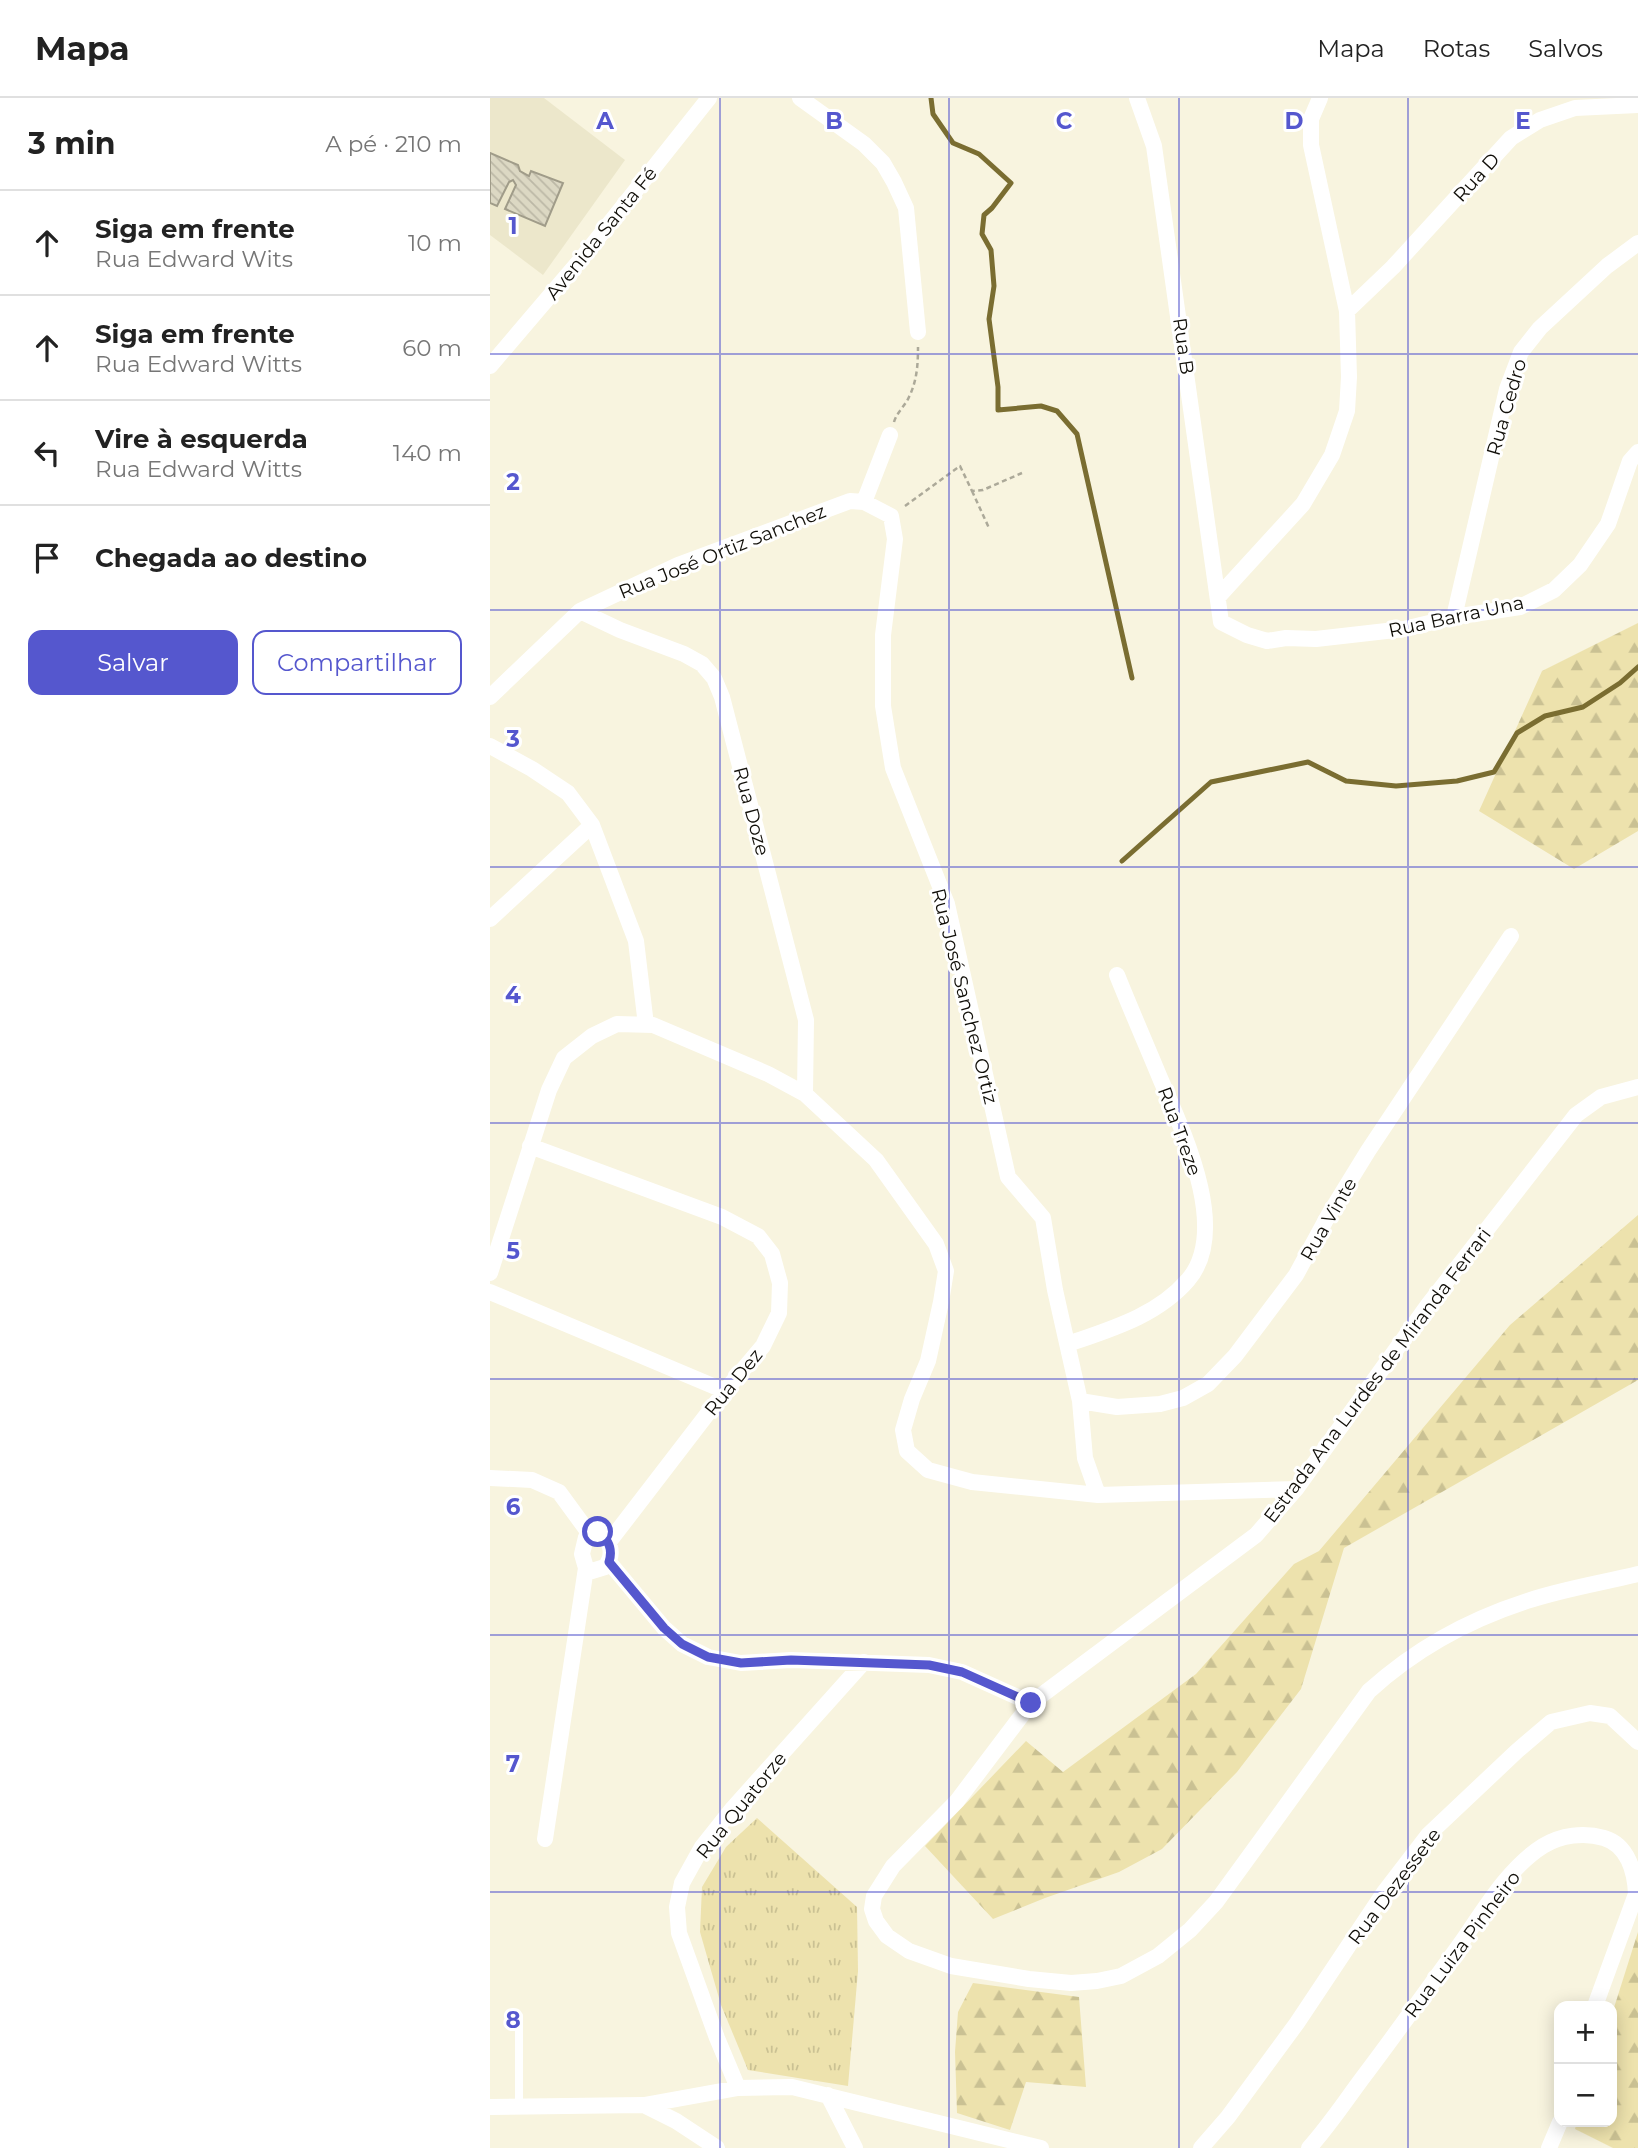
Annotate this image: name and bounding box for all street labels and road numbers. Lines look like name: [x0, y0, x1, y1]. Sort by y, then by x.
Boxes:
street label: Rua D: [1448, 148, 1504, 207]
street label: Avenida Santa Fé: [541, 162, 662, 304]
street label: Rua B: [1168, 316, 1199, 376]
street label: Rua Cedro: [1482, 356, 1531, 458]
street label: Rua José Ortiz Sanchez: [615, 499, 829, 604]
street label: Rua Barra Una: [1386, 591, 1526, 642]
street label: Rua Doze: [729, 764, 774, 858]
street label: Rua José Sanchez Ortiz: [927, 886, 1002, 1106]
street label: Rua Treze: [1153, 1083, 1206, 1179]
street label: Rua Vinte: [1295, 1173, 1361, 1265]
street label: Estrada Ana Lurdes de Miranda Ferrari: [1259, 1223, 1496, 1527]
street label: Rua Dez: [699, 1344, 767, 1420]
street label: Rua Quatorze: [691, 1747, 791, 1863]
street label: Rua Dezessete: [1343, 1824, 1446, 1949]
street label: Rua Luiza Pinheiro: [1400, 1866, 1525, 2022]

